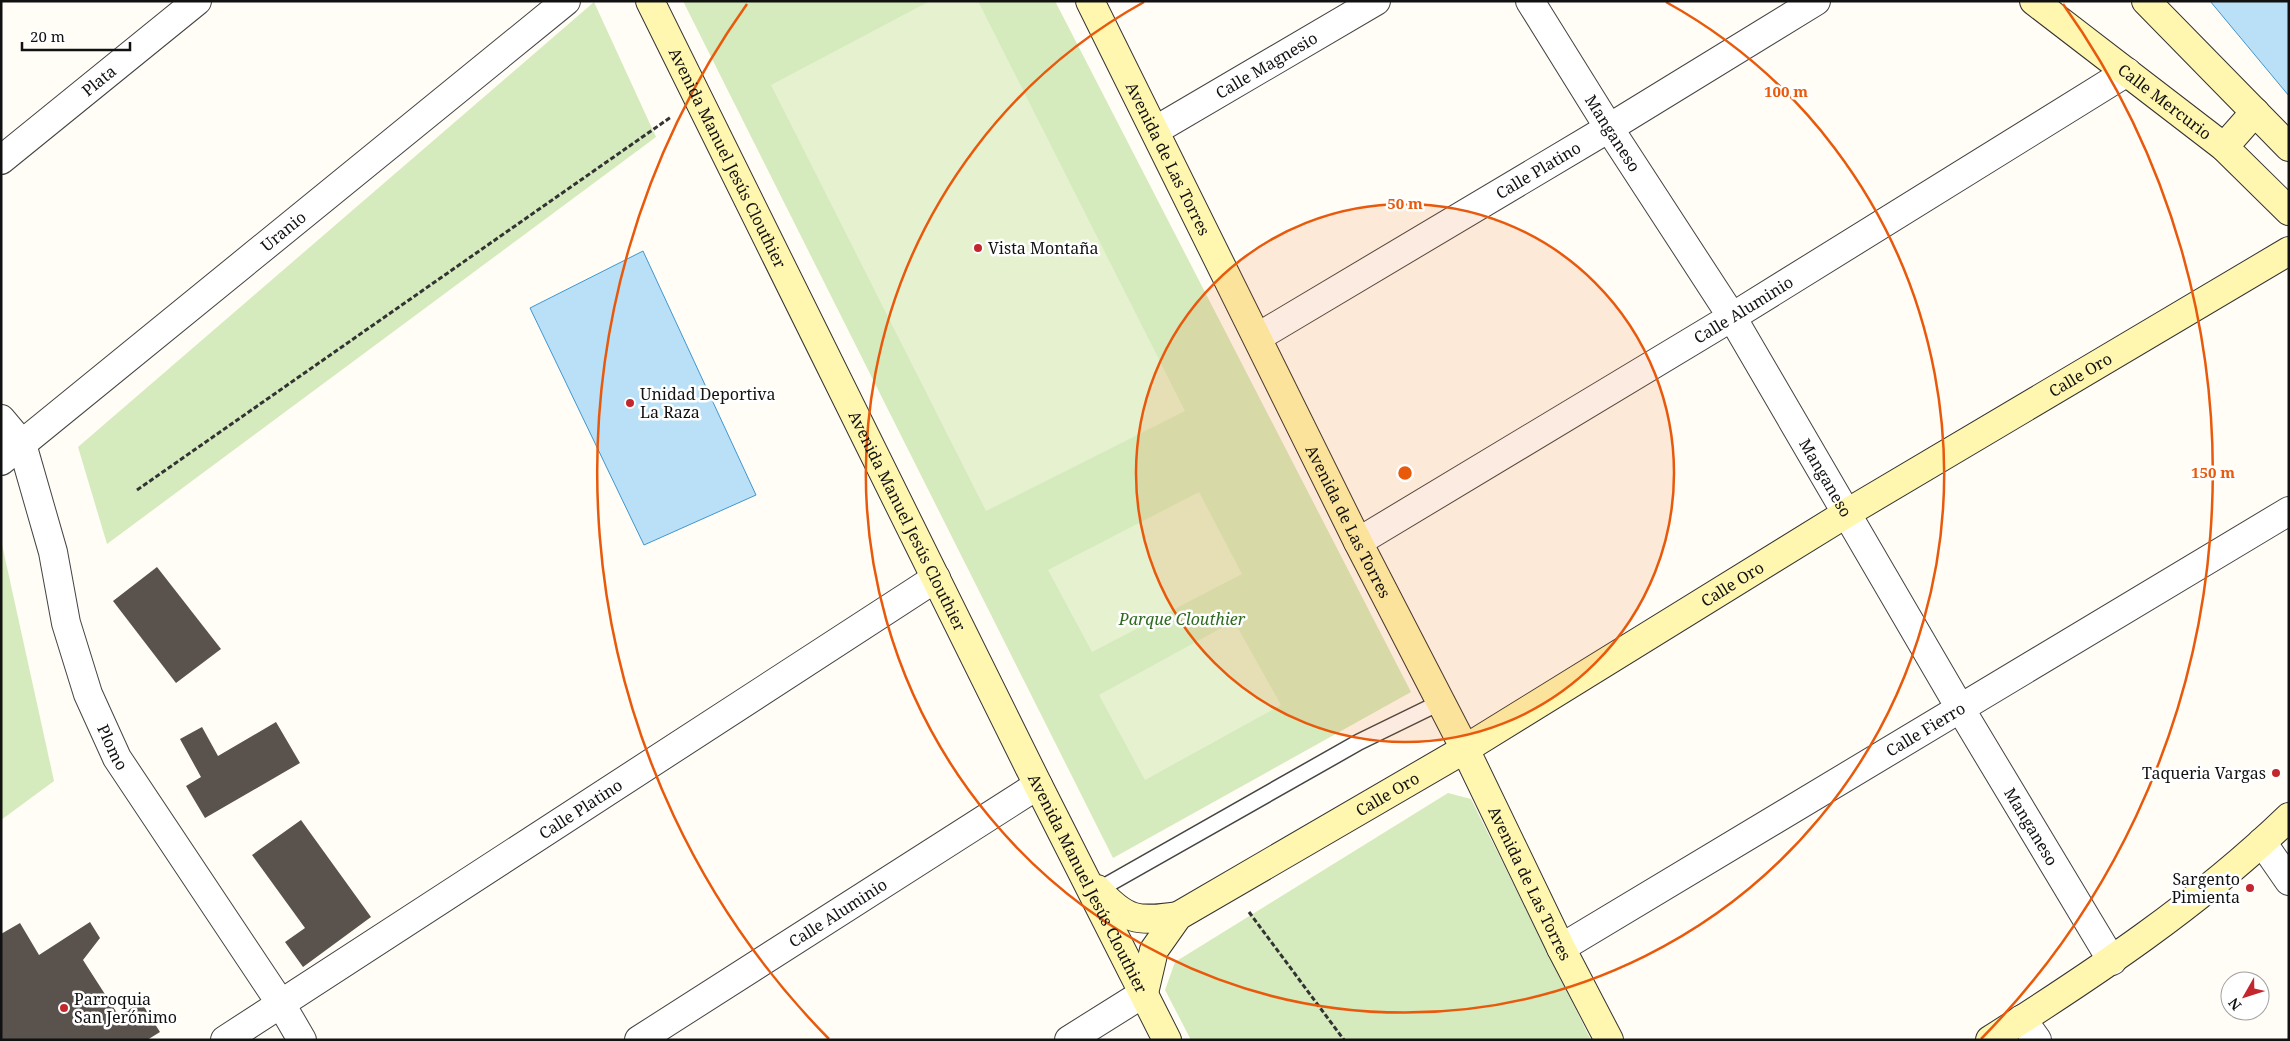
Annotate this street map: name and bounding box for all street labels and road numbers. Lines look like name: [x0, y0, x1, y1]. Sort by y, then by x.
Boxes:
street label: Calle Magnesio: [1211, 27, 1321, 104]
street label: Avenida Manuel Jesús Clouthier: [664, 44, 792, 272]
street label: Calle Mercurio: [2113, 59, 2216, 145]
street label: Plata: [77, 60, 121, 101]
street label: Avenida de Las Torres: [1121, 78, 1215, 239]
street label: Manganeso: [1580, 91, 1646, 176]
street label: Calle Platino: [1491, 136, 1585, 204]
street label: Uranio: [256, 206, 311, 256]
street label: Calle Aluminio: [1690, 271, 1797, 349]
street label: Calle Oro: [2044, 347, 2116, 402]
street label: Avenida Manuel Jesús Clouthier: [843, 407, 971, 635]
street label: Manganeso: [1794, 434, 1857, 521]
street label: Avenida de Las Torres: [1301, 441, 1396, 602]
street label: Calle Oro: [1697, 556, 1768, 612]
street label: Calle Fierro: [1882, 697, 1969, 762]
street label: Plomo: [92, 721, 133, 774]
street label: Calle Oro: [1352, 767, 1423, 821]
street label: Avenida Manuel Jesús Clouthier: [1023, 770, 1153, 997]
street label: Calle Platino: [535, 774, 627, 844]
street label: Manganeso: [1999, 783, 2063, 870]
street label: Avenida de Las Torres: [1483, 803, 1577, 964]
street label: Calle Aluminio: [784, 873, 891, 953]

